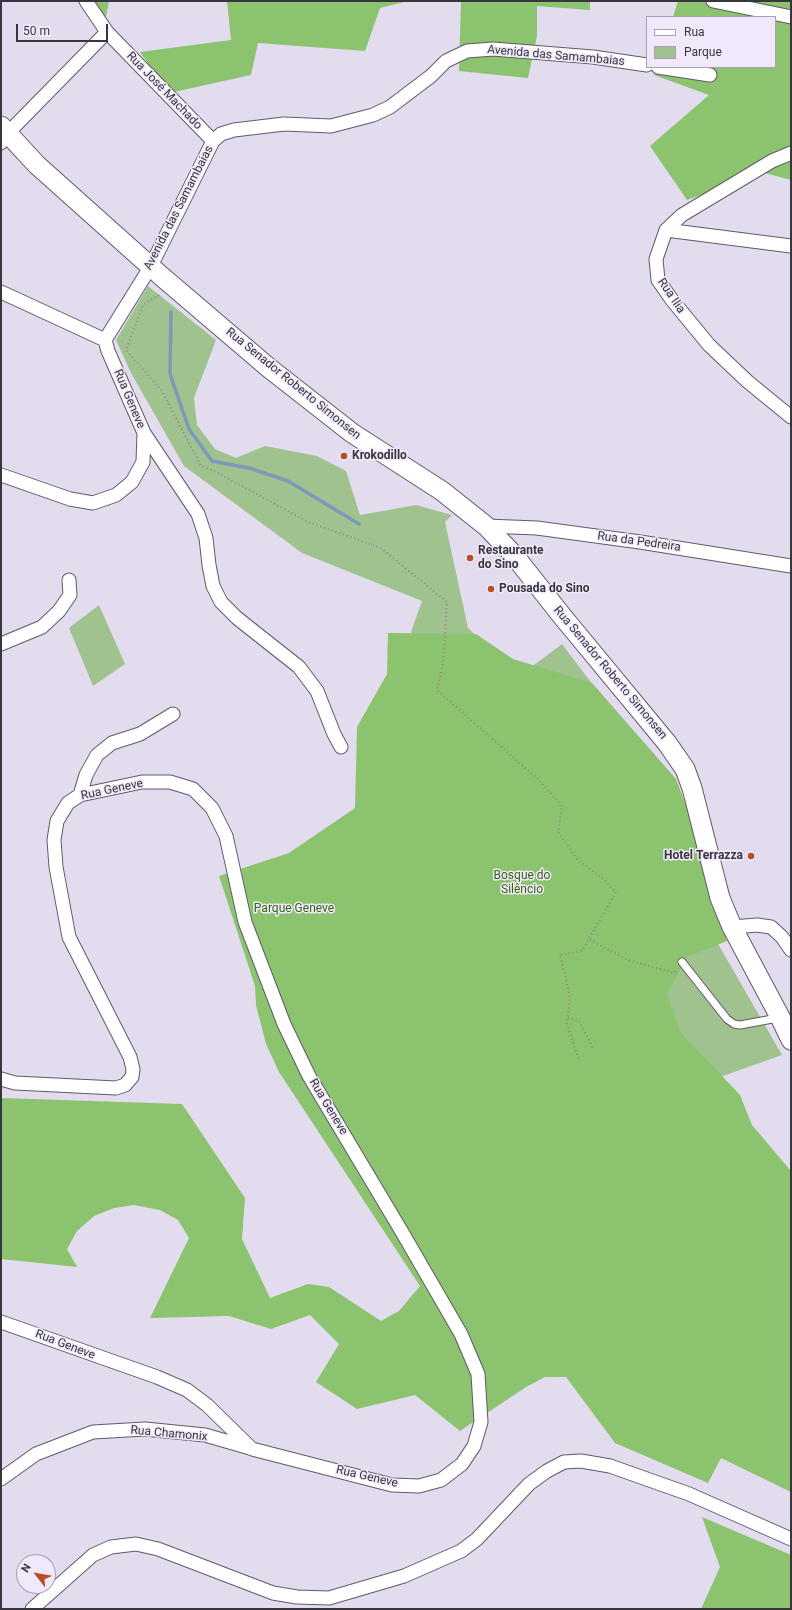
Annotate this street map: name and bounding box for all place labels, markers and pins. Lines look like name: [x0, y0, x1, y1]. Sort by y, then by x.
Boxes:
place label: Krokodillo: [352, 449, 407, 463]
marker: Krokodillo: [339, 451, 349, 461]
place label: Restaurante do Sino: [478, 544, 543, 572]
marker: Restaurante do Sino: [465, 553, 475, 563]
place label: Pousada do Sino: [499, 582, 589, 596]
marker: Pousada do Sino: [486, 584, 496, 594]
place label: Hotel Terrazza: [664, 849, 743, 863]
marker: Hotel Terrazza: [746, 851, 756, 861]

